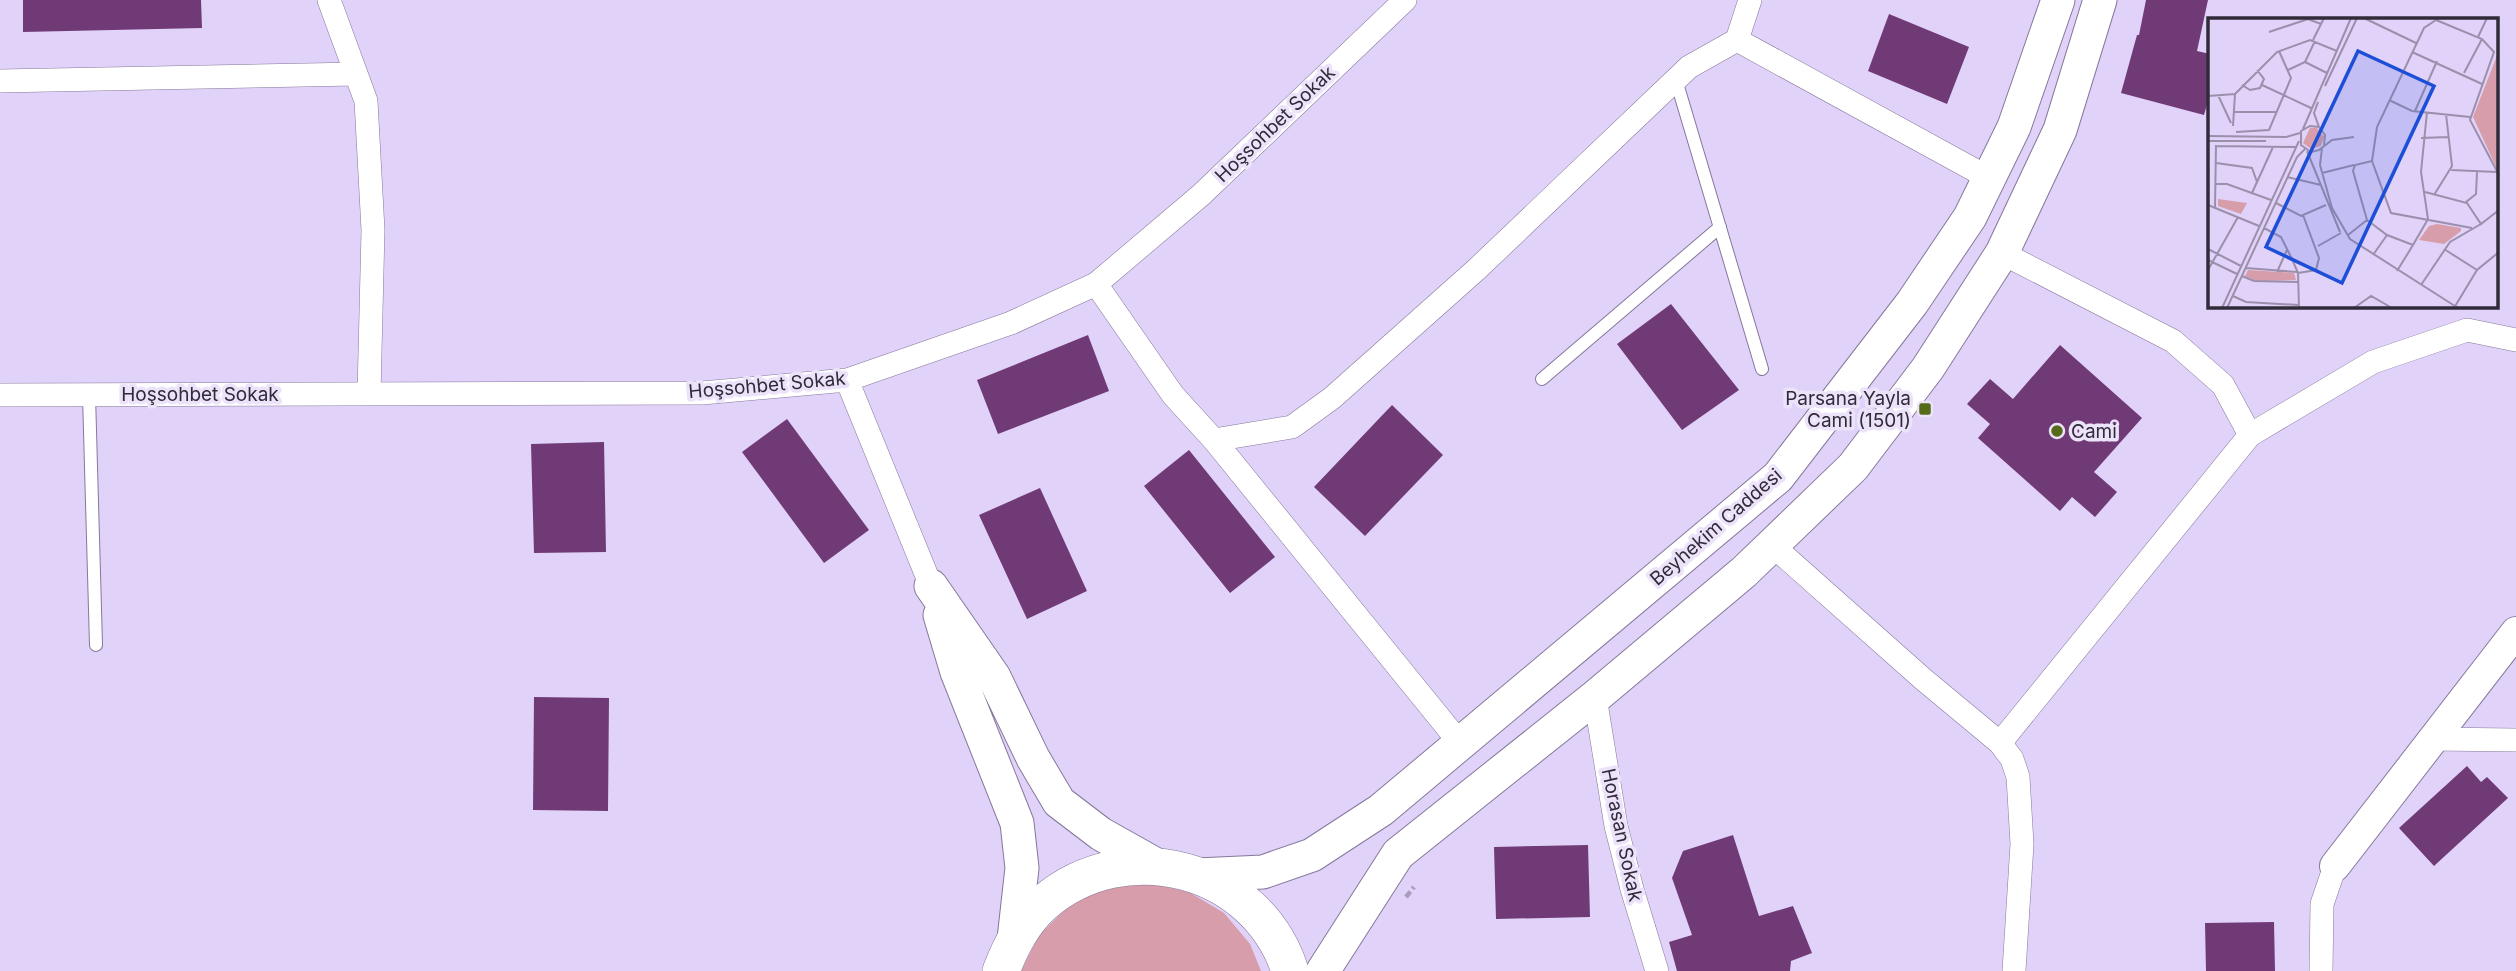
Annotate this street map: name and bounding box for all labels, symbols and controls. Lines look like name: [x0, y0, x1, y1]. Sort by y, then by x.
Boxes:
inset map: [2208, 18, 2498, 308]
street label: Hoşsohbet Sokak: [1210, 61, 1340, 187]
street label: Hoşsohbet Sokak: [688, 367, 847, 403]
street label: Hoşsohbet Sokak: [121, 383, 279, 406]
place label: Parsana Yayla Cami (1501): [1785, 387, 1911, 432]
marker: Parsana Yayla Cami (1501): [1917, 401, 1933, 417]
place label: Cami: [2071, 420, 2117, 443]
marker: Cami: [2049, 423, 2065, 439]
street label: Beyhekim Caddesi: [1646, 464, 1786, 590]
street label: Horasan Sokak: [1597, 766, 1647, 904]

